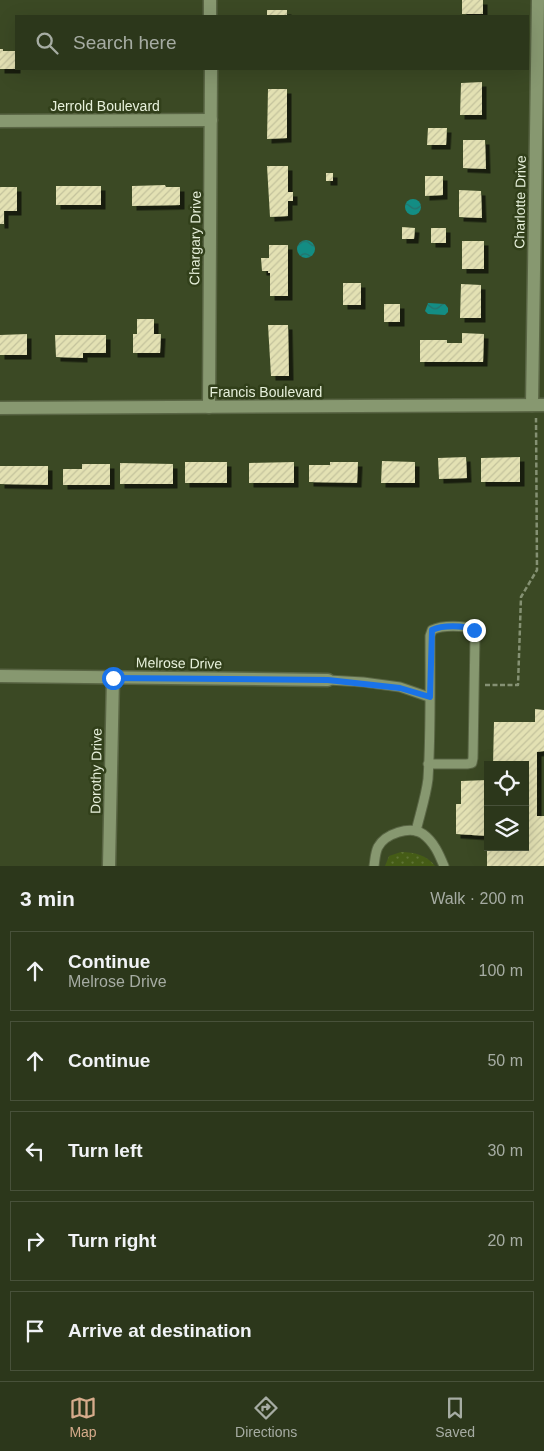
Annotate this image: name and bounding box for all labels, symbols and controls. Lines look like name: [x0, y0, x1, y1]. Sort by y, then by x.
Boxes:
search box: [15, 15, 529, 70]
icon: search: [33, 29, 61, 57]
text: Search here: [73, 32, 177, 53]
street label: Jerrold Boulevard: [50, 98, 160, 114]
street label: Charlotte Drive: [511, 155, 529, 249]
street label: Chargary Drive: [186, 191, 204, 285]
street label: Francis Boulevard: [210, 384, 322, 400]
route end: [463, 619, 486, 642]
street label: Melrose Drive: [136, 654, 223, 672]
route start: [102, 667, 125, 690]
street label: Dorothy Drive: [87, 728, 105, 814]
map controls: [484, 761, 529, 851]
button: locate: [484, 761, 529, 806]
button: layers: [484, 806, 529, 851]
text: 3 min: [20, 887, 75, 910]
text: Walk · 200 m: [430, 890, 524, 907]
text: Continue: [68, 951, 150, 972]
icon: ahead: [21, 957, 49, 985]
text: 100 m: [479, 962, 523, 979]
text: Melrose Drive: [68, 973, 167, 990]
icon: ahead: [21, 1047, 49, 1075]
text: Continue: [68, 1050, 150, 1071]
text: 50 m: [487, 1052, 523, 1069]
icon: left: [21, 1137, 49, 1165]
text: Turn left: [68, 1140, 143, 1161]
text: 30 m: [487, 1142, 523, 1159]
icon: right: [21, 1227, 49, 1255]
text: Turn right: [68, 1230, 156, 1251]
text: 20 m: [487, 1232, 523, 1249]
icon: arrive: [21, 1317, 49, 1345]
text: Arrive at destination: [68, 1320, 252, 1341]
tab: Map: [69, 1394, 97, 1440]
tab: Directions: [235, 1394, 297, 1440]
tab: Saved: [435, 1394, 475, 1440]

